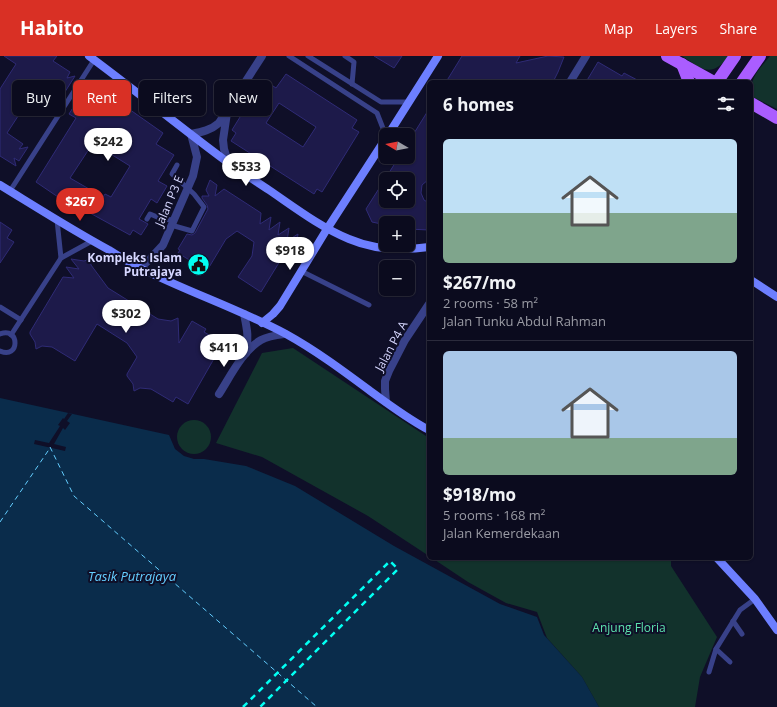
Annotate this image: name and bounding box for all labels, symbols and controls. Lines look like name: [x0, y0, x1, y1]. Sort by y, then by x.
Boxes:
text: Habito: [20, 15, 84, 41]
text: Map: [604, 19, 633, 38]
text: Layers: [655, 19, 697, 38]
text: Share: [719, 19, 757, 38]
chip: Buy: [12, 80, 65, 116]
chip: Rent: [73, 80, 131, 116]
chip: Filters: [139, 80, 206, 116]
chip: New: [214, 80, 272, 116]
text: 6 homes: [443, 93, 514, 116]
icon: filters: [715, 93, 737, 115]
pin: $242: [84, 128, 132, 162]
north arrow: [379, 128, 415, 164]
map controls: [379, 128, 415, 296]
text: $242: [93, 132, 123, 150]
pin: $533: [222, 153, 270, 187]
text: $533: [231, 157, 261, 175]
icon: home: [554, 165, 626, 237]
button: locate: [379, 172, 415, 208]
street label: Jalan P3 E: [150, 173, 187, 230]
pin: $267: [56, 188, 104, 222]
text: $267: [65, 192, 95, 210]
button: +: [379, 216, 415, 252]
pin: $918: [266, 237, 314, 271]
text: $918: [275, 241, 305, 259]
place label: Kompleks Islam Putrajaya: [87, 249, 182, 280]
public building icon: Kompleks Islam Putrajaya: [185, 251, 211, 277]
button: −: [379, 260, 415, 296]
text: $267/mo: [443, 271, 516, 294]
text: 2 rooms · 58 m²: [443, 294, 538, 312]
pin: $302: [102, 300, 150, 334]
text: $302: [111, 304, 141, 322]
text: Jalan Tunku Abdul Rahman: [443, 312, 606, 330]
street label: Jalan P4 A: [370, 317, 412, 375]
pin: $411: [200, 334, 248, 368]
text: $411: [209, 338, 239, 356]
icon: home: [554, 377, 626, 449]
text: $918/mo: [443, 483, 516, 506]
text: 5 rooms · 168 m²: [443, 506, 545, 524]
text: Jalan Kemerdekaan: [443, 524, 560, 542]
water label: Tasik Putrajaya: [88, 567, 177, 585]
park label: Anjung Floria: [592, 619, 666, 636]

